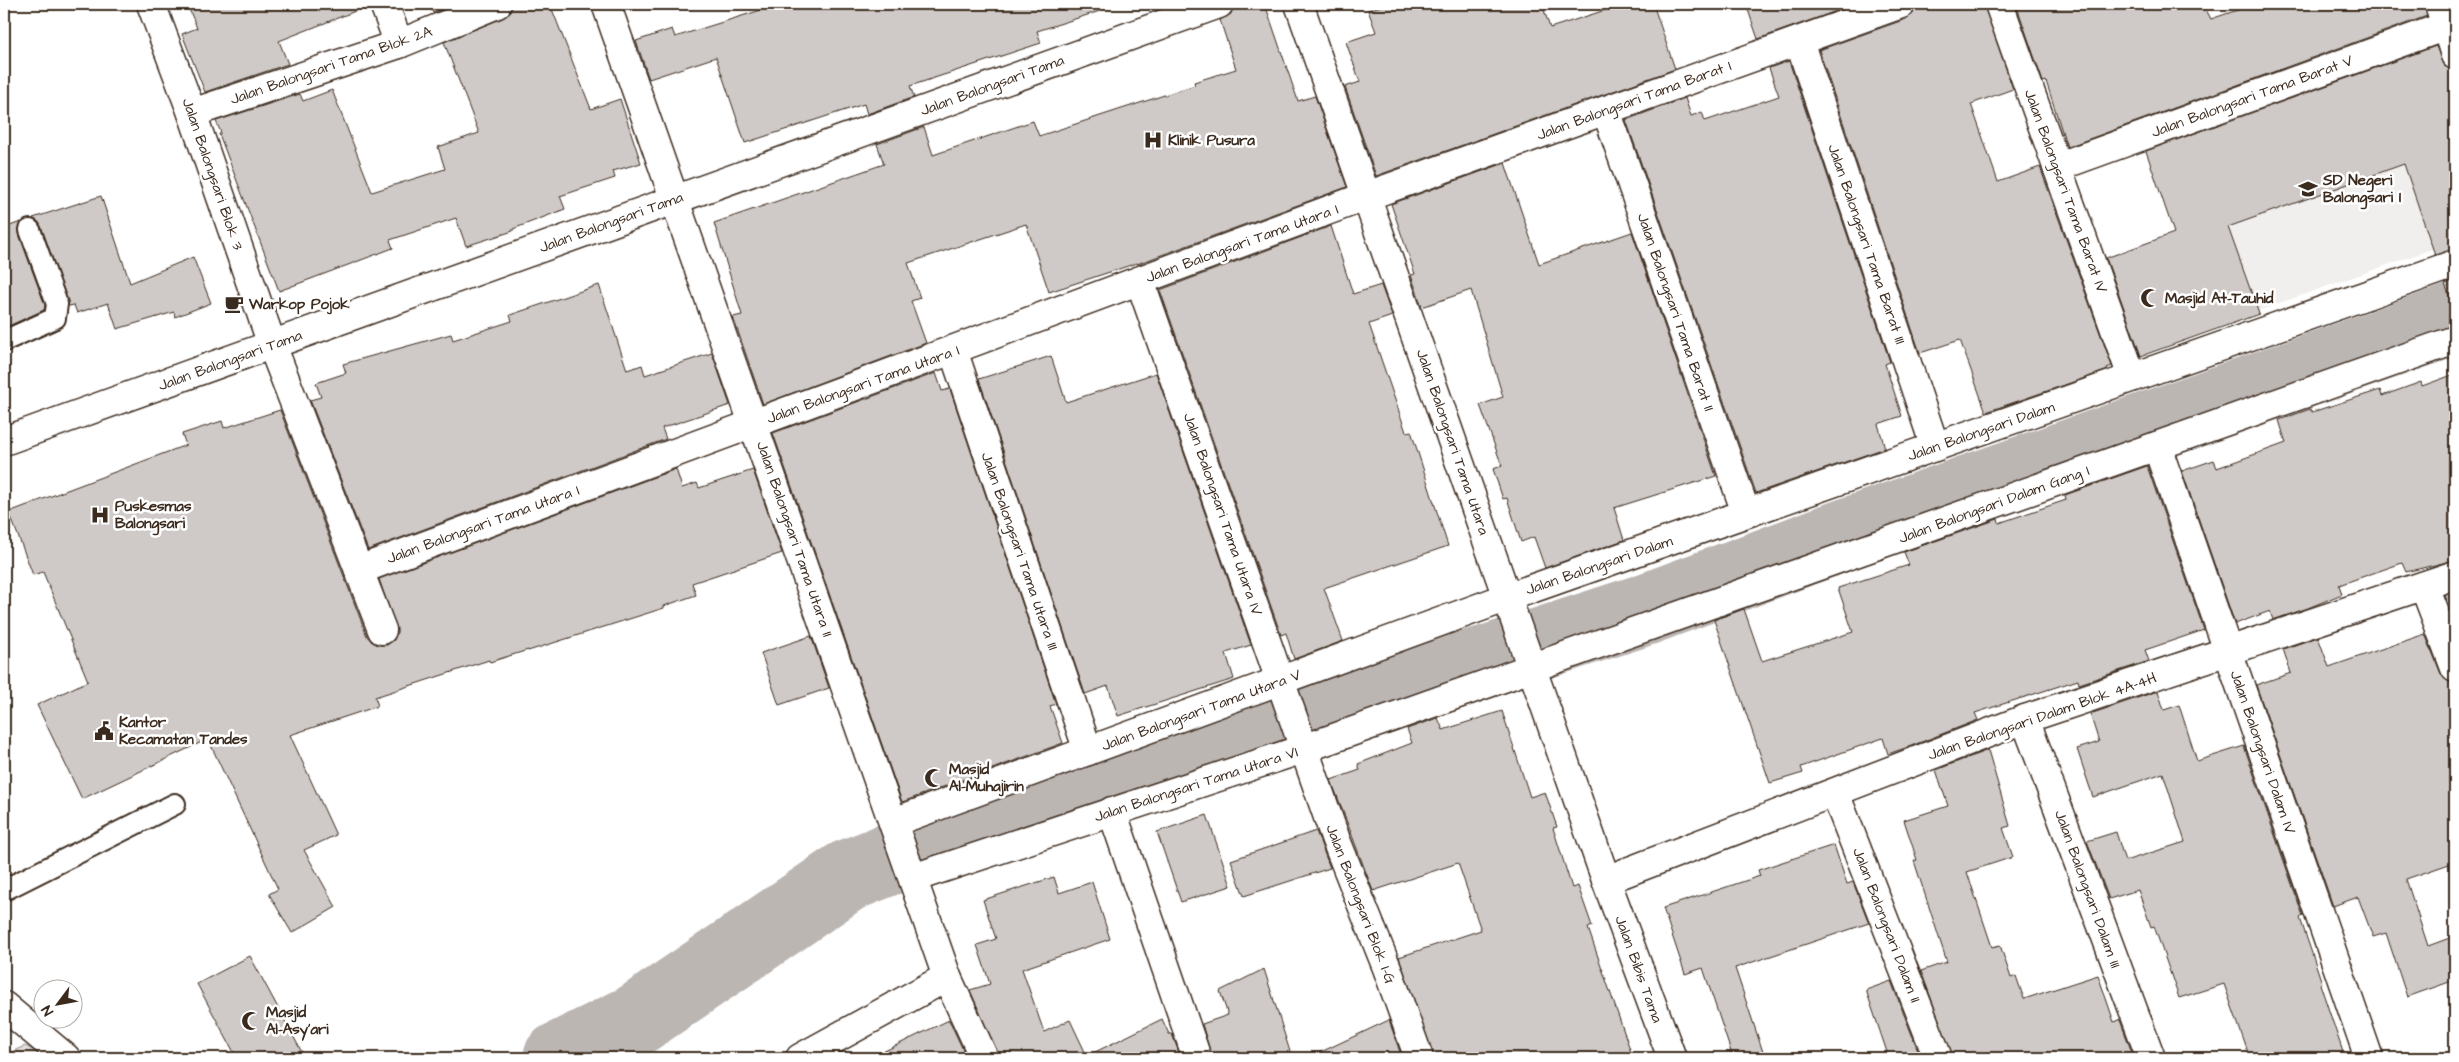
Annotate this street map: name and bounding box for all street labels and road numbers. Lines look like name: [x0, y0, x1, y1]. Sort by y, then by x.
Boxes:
street label: Jalan Balongsari Tama Blok 2A: [227, 21, 436, 111]
street label: Jalan Balongsari Tama: [917, 50, 1068, 122]
street label: Jalan Balongsari Tama Barat V: [2148, 50, 2357, 144]
street label: Jalan Balongsari Tama Barat I: [1534, 55, 1735, 146]
street label: Jalan Balongsari Tama Barat IV: [2018, 86, 2112, 297]
street label: Jalan Balongsari Blok 3: [176, 95, 249, 254]
street label: Jalan Balongsari Tama Barat III: [1821, 141, 1911, 347]
street label: Jalan Balongsari Tama: [536, 187, 687, 259]
street label: Jalan Balongsari Tama Utara I: [1143, 199, 1342, 289]
street label: Jalan Balongsari Tama Barat II: [1631, 210, 1719, 414]
street label: Jalan Balongsari Tama: [155, 325, 306, 397]
street label: Jalan Balongsari Tama Utara I: [764, 340, 963, 430]
street label: Jalan Balongsari Tama Utara: [1410, 346, 1494, 539]
street label: Jalan Balongsari Dalam: [1905, 396, 2058, 467]
street label: Jalan Balongsari Tama Utara IV: [1177, 410, 1267, 619]
street label: Jalan Balongsari Tama Utara II: [750, 438, 838, 640]
street label: Jalan Balongsari Tama Utara III: [975, 449, 1063, 653]
street label: Jalan Balongsari Dalam Gang I: [1896, 460, 2093, 550]
street label: Jalan Balongsari Tama Utara I: [384, 480, 583, 570]
street label: Jalan Balongsari Dalam: [1523, 530, 1676, 601]
street label: Jalan Balongsari Tama Utara V: [1099, 664, 1305, 757]
street label: Jalan Balongsari Dalam Blok 4A-4H: [1925, 667, 2160, 767]
street label: Jalan Balongsari Dalam IV: [2224, 668, 2301, 838]
street label: Jalan Balongsari Tama Utara VI: [1092, 742, 1301, 828]
street label: Jalan Balongsari Dalam III: [2048, 807, 2126, 972]
street label: Jalan Balongsari Blok I-G: [1319, 821, 1401, 988]
street label: Jalan Balongsari Dalam II: [1846, 845, 1926, 1006]
street label: Jalan Bibis Tama: [1609, 913, 1668, 1026]

